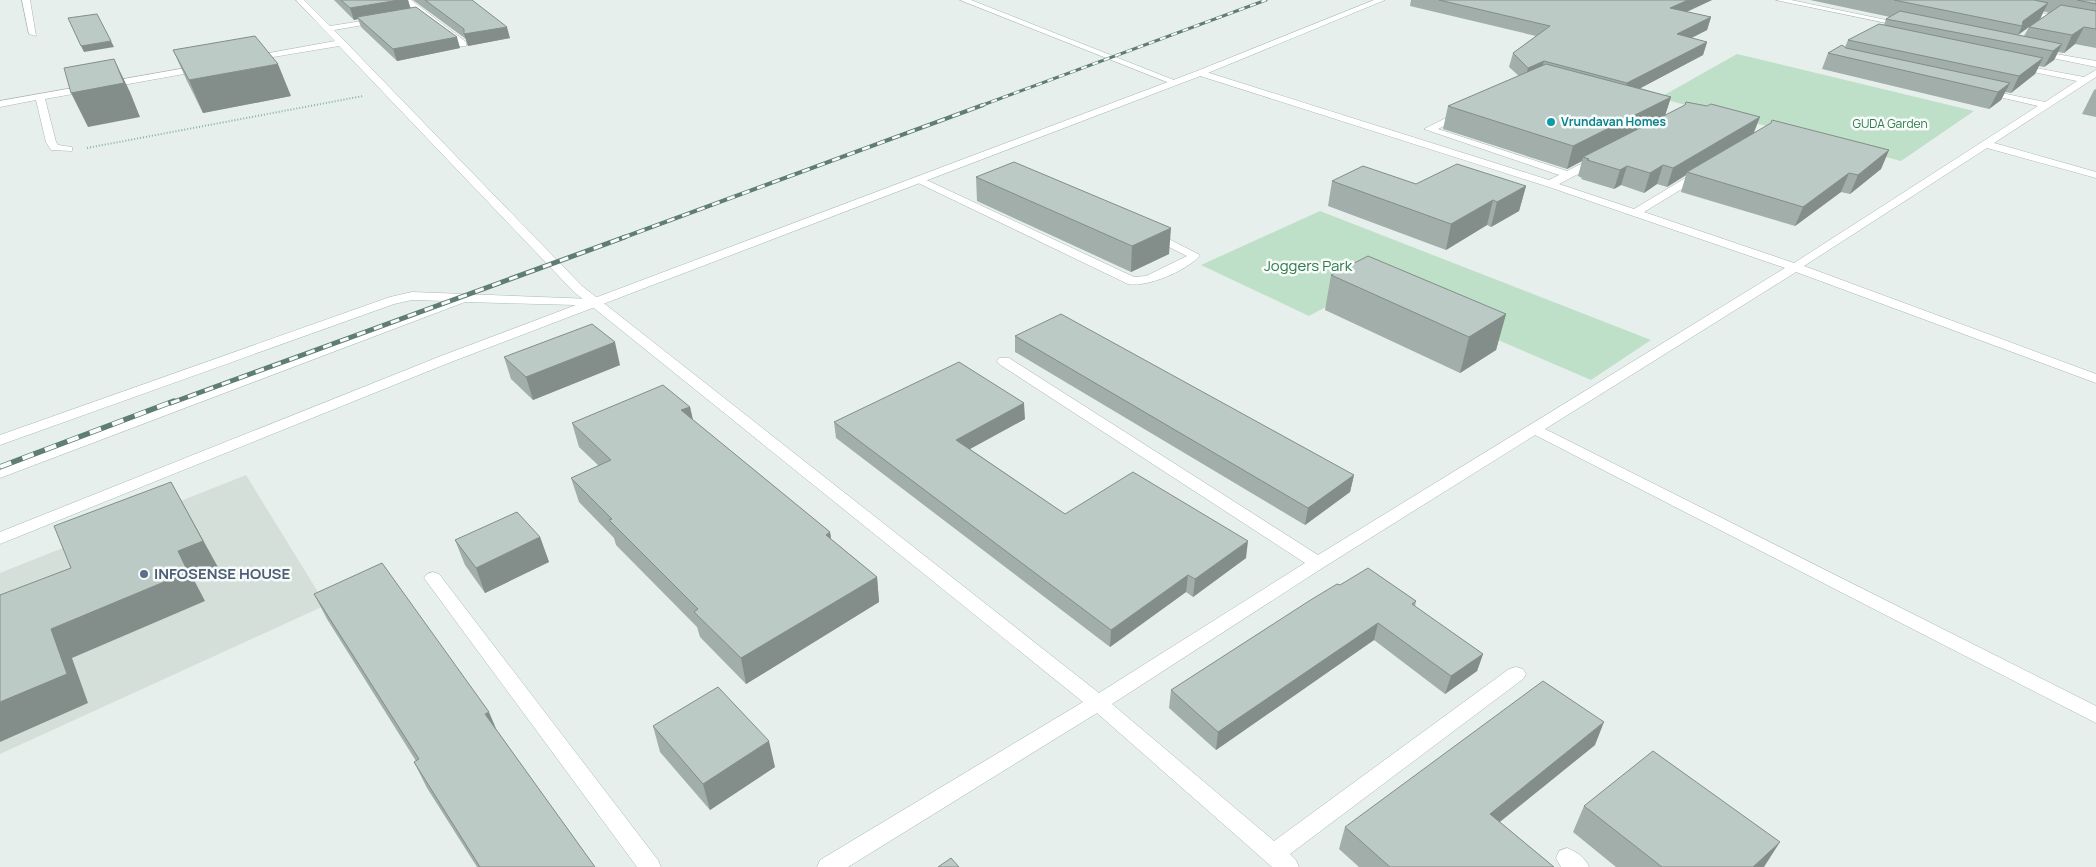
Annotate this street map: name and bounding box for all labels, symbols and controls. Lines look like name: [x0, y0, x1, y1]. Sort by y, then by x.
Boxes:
place label: Vrundavan Homes: [1561, 113, 1667, 130]
park label: GUDA Garden: [1852, 115, 1928, 132]
marker: Vrundavan Homes: [1545, 116, 1557, 128]
park label: Joggers Park: [1264, 255, 1353, 276]
place label: INFOSENSE HOUSE: [154, 563, 290, 584]
marker: INFOSENSE HOUSE: [138, 568, 150, 580]

